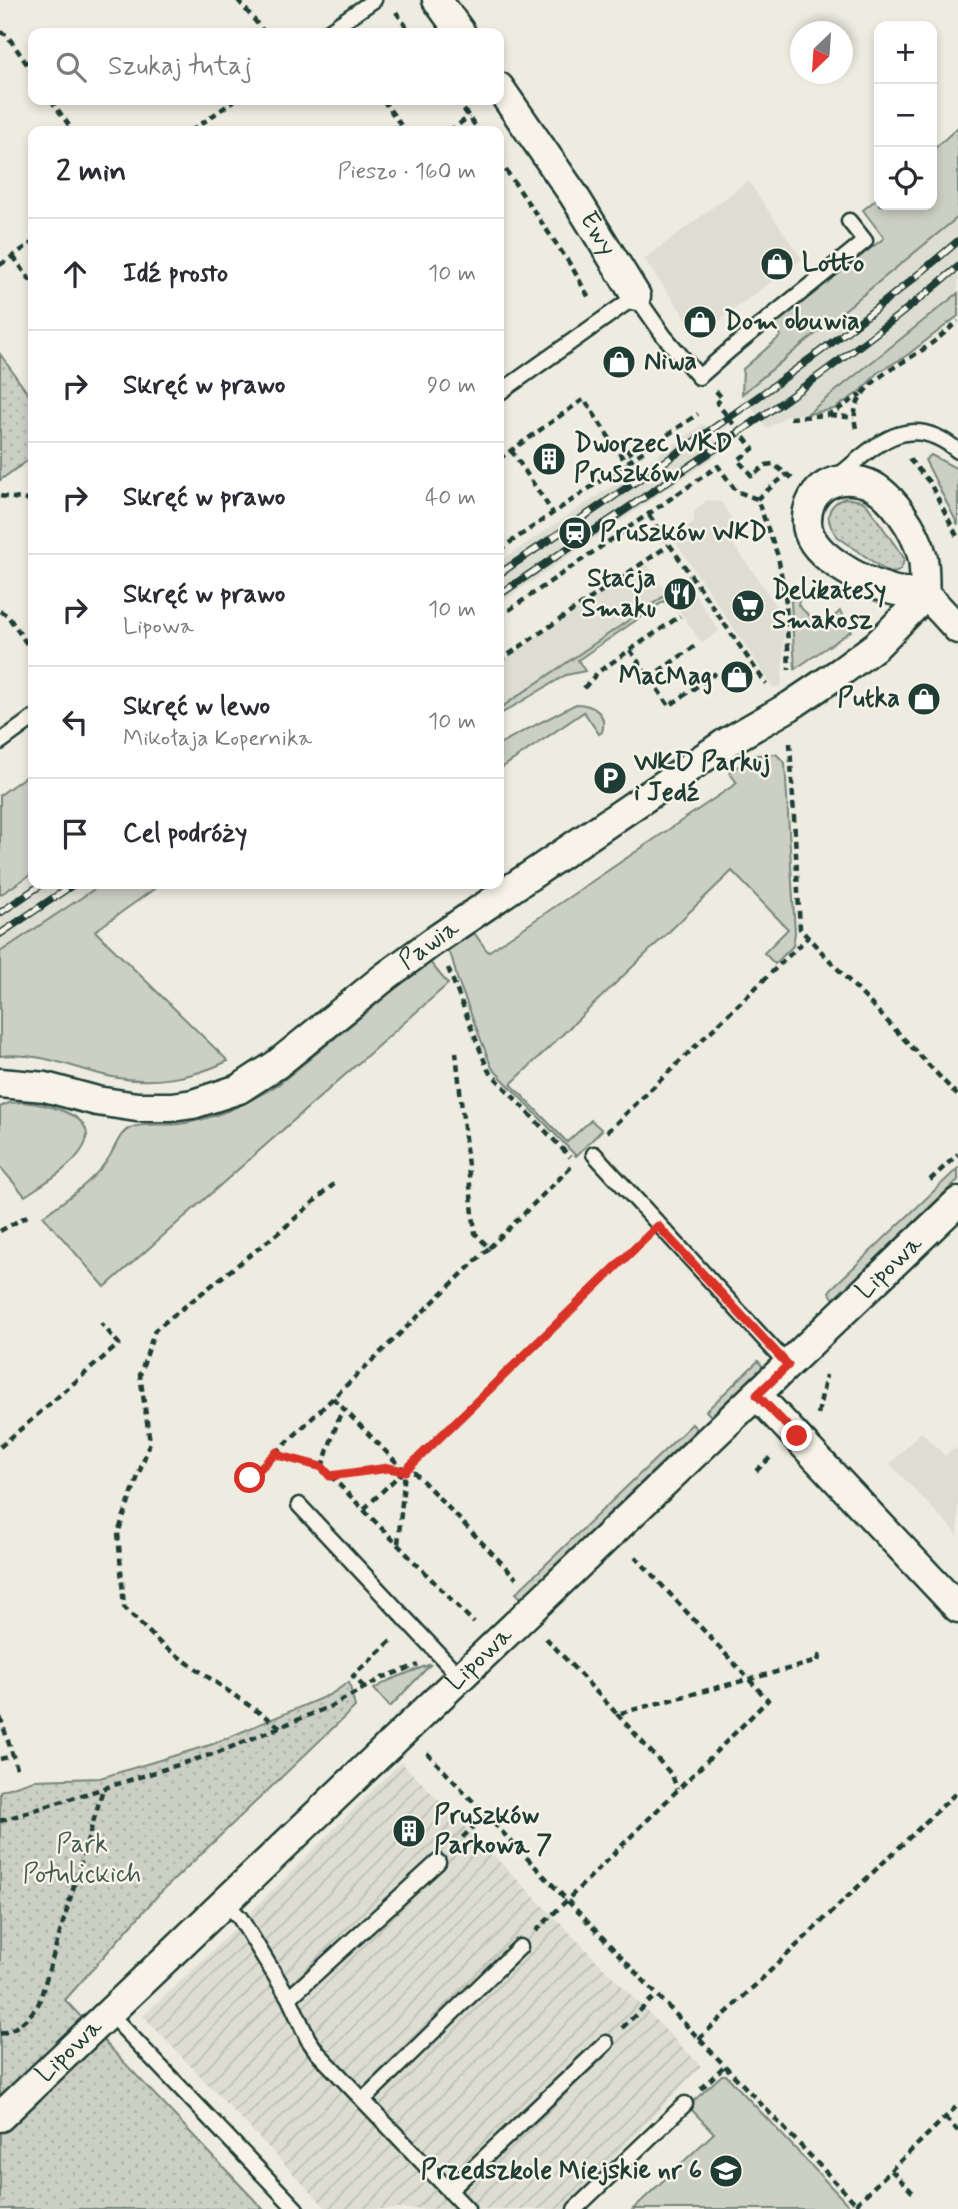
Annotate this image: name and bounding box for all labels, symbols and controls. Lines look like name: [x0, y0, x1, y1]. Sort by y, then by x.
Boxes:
north arrow: [790, 21, 853, 84]
map controls: [874, 21, 937, 210]
button: +: [874, 21, 937, 84]
search box: [28, 28, 504, 105]
icon: search: [52, 48, 90, 86]
text: Szukaj tutaj: [108, 50, 252, 84]
button: −: [874, 84, 937, 147]
button: locate: [874, 147, 937, 210]
text: 2 min: [56, 152, 126, 191]
text: Pieszo · 160 m: [338, 157, 476, 187]
street label: Ewy: [571, 205, 624, 263]
shop icon: Lotto: [758, 245, 796, 283]
place label: Lotto: [802, 247, 864, 281]
icon: ahead: [56, 255, 94, 293]
text: Idź prosto: [123, 257, 228, 291]
text: 10 m: [428, 259, 476, 289]
shop icon: Dom obuwia: [681, 303, 719, 341]
place label: Dom obuwia: [724, 305, 860, 339]
shop icon: Niwa: [600, 343, 638, 381]
place label: Niwa: [644, 345, 697, 379]
icon: right: [56, 367, 94, 405]
text: Skręć w prawo: [123, 369, 285, 403]
text: 90 m: [427, 371, 476, 401]
place label: Dworzec WKD Pruszków: [574, 427, 733, 491]
building icon: Dworzec WKD Pruszków: [530, 440, 568, 478]
icon: right: [56, 479, 94, 517]
text: Skręć w prawo: [123, 481, 285, 515]
text: 40 m: [425, 483, 476, 513]
station icon: Pruszków WKD: [556, 514, 594, 552]
place label: Pruszków WKD: [600, 516, 767, 550]
place label: Stacja Smaku: [581, 562, 656, 626]
place label: Delikatesy Smakosz: [772, 574, 886, 638]
restaurant icon: Stacja Smaku: [661, 575, 699, 613]
text: Skręć w prawo: [123, 578, 285, 612]
supermarket icon: Delikatesy Smakosz: [729, 587, 767, 625]
icon: right: [56, 591, 94, 629]
text: 10 m: [428, 595, 476, 625]
text: Lipowa: [123, 612, 194, 642]
shop icon: MacMag: [718, 658, 756, 696]
place label: MacMag: [619, 660, 712, 695]
shop icon: Putka: [905, 680, 943, 718]
place label: Putka: [837, 682, 900, 716]
text: Skręć w lewo: [123, 690, 270, 724]
icon: left: [56, 703, 94, 741]
text: 10 m: [428, 707, 476, 737]
text: Mikołaja Kopernika: [123, 724, 312, 754]
place label: WKD Parkuj i Jedź: [633, 746, 770, 810]
parking icon: WKD Parkuj i Jedź: [591, 759, 629, 797]
icon: arrive: [56, 815, 94, 853]
text: Cel podróży: [123, 817, 247, 851]
street label: Pawia: [392, 911, 466, 978]
street label: Lipowa: [849, 1227, 930, 1307]
route end: [781, 1420, 812, 1451]
route start: [234, 1462, 265, 1493]
street label: Lipowa: [439, 1619, 520, 1699]
place label: Pruszków Parkowa 7: [434, 1799, 552, 1863]
building icon: Pruszków Parkowa 7: [390, 1812, 428, 1850]
park label: Park Potulickich: [23, 1828, 141, 1892]
street label: Lipowa: [29, 2010, 110, 2091]
school or university icon: Przedszkole Miejskie nr 6: [707, 2152, 745, 2190]
place label: Przedszkole Miejskie nr 6: [421, 2154, 702, 2188]

